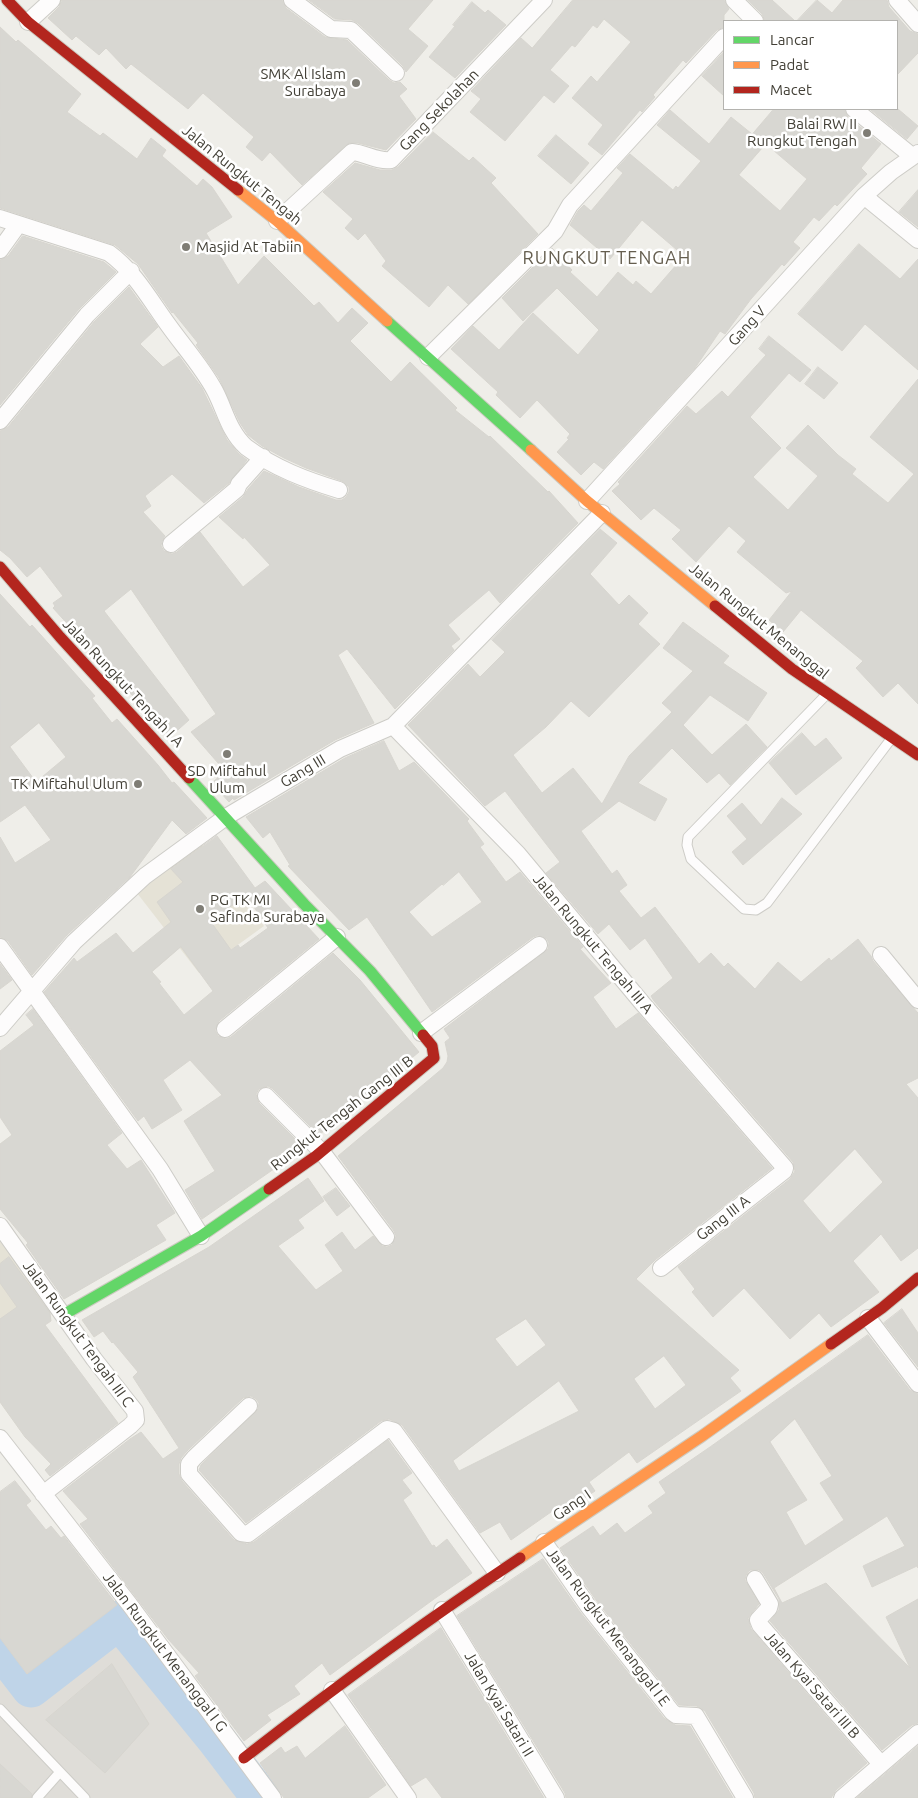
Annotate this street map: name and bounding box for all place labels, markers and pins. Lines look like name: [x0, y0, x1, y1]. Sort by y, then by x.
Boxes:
place label: SMK Al Islam Surabaya: [260, 65, 346, 100]
marker: SMK Al Islam Surabaya: [350, 77, 362, 89]
place label: Balai RW II Rungkut Tengah: [747, 115, 857, 150]
marker: Balai RW II Rungkut Tengah: [861, 127, 873, 139]
place label: Masjid At Tabiin: [196, 238, 302, 256]
marker: Masjid At Tabiin: [180, 241, 192, 253]
marker: SD Miftahul Ulum: [221, 748, 233, 760]
place label: SD Miftahul Ulum: [188, 762, 266, 797]
place label: TK Miftahul Ulum: [11, 775, 128, 793]
marker: TK Miftahul Ulum: [132, 778, 144, 790]
place label: PG TK MI Safinda Surabaya: [210, 891, 325, 926]
marker: PG TK MI Safinda Surabaya: [194, 903, 206, 915]

